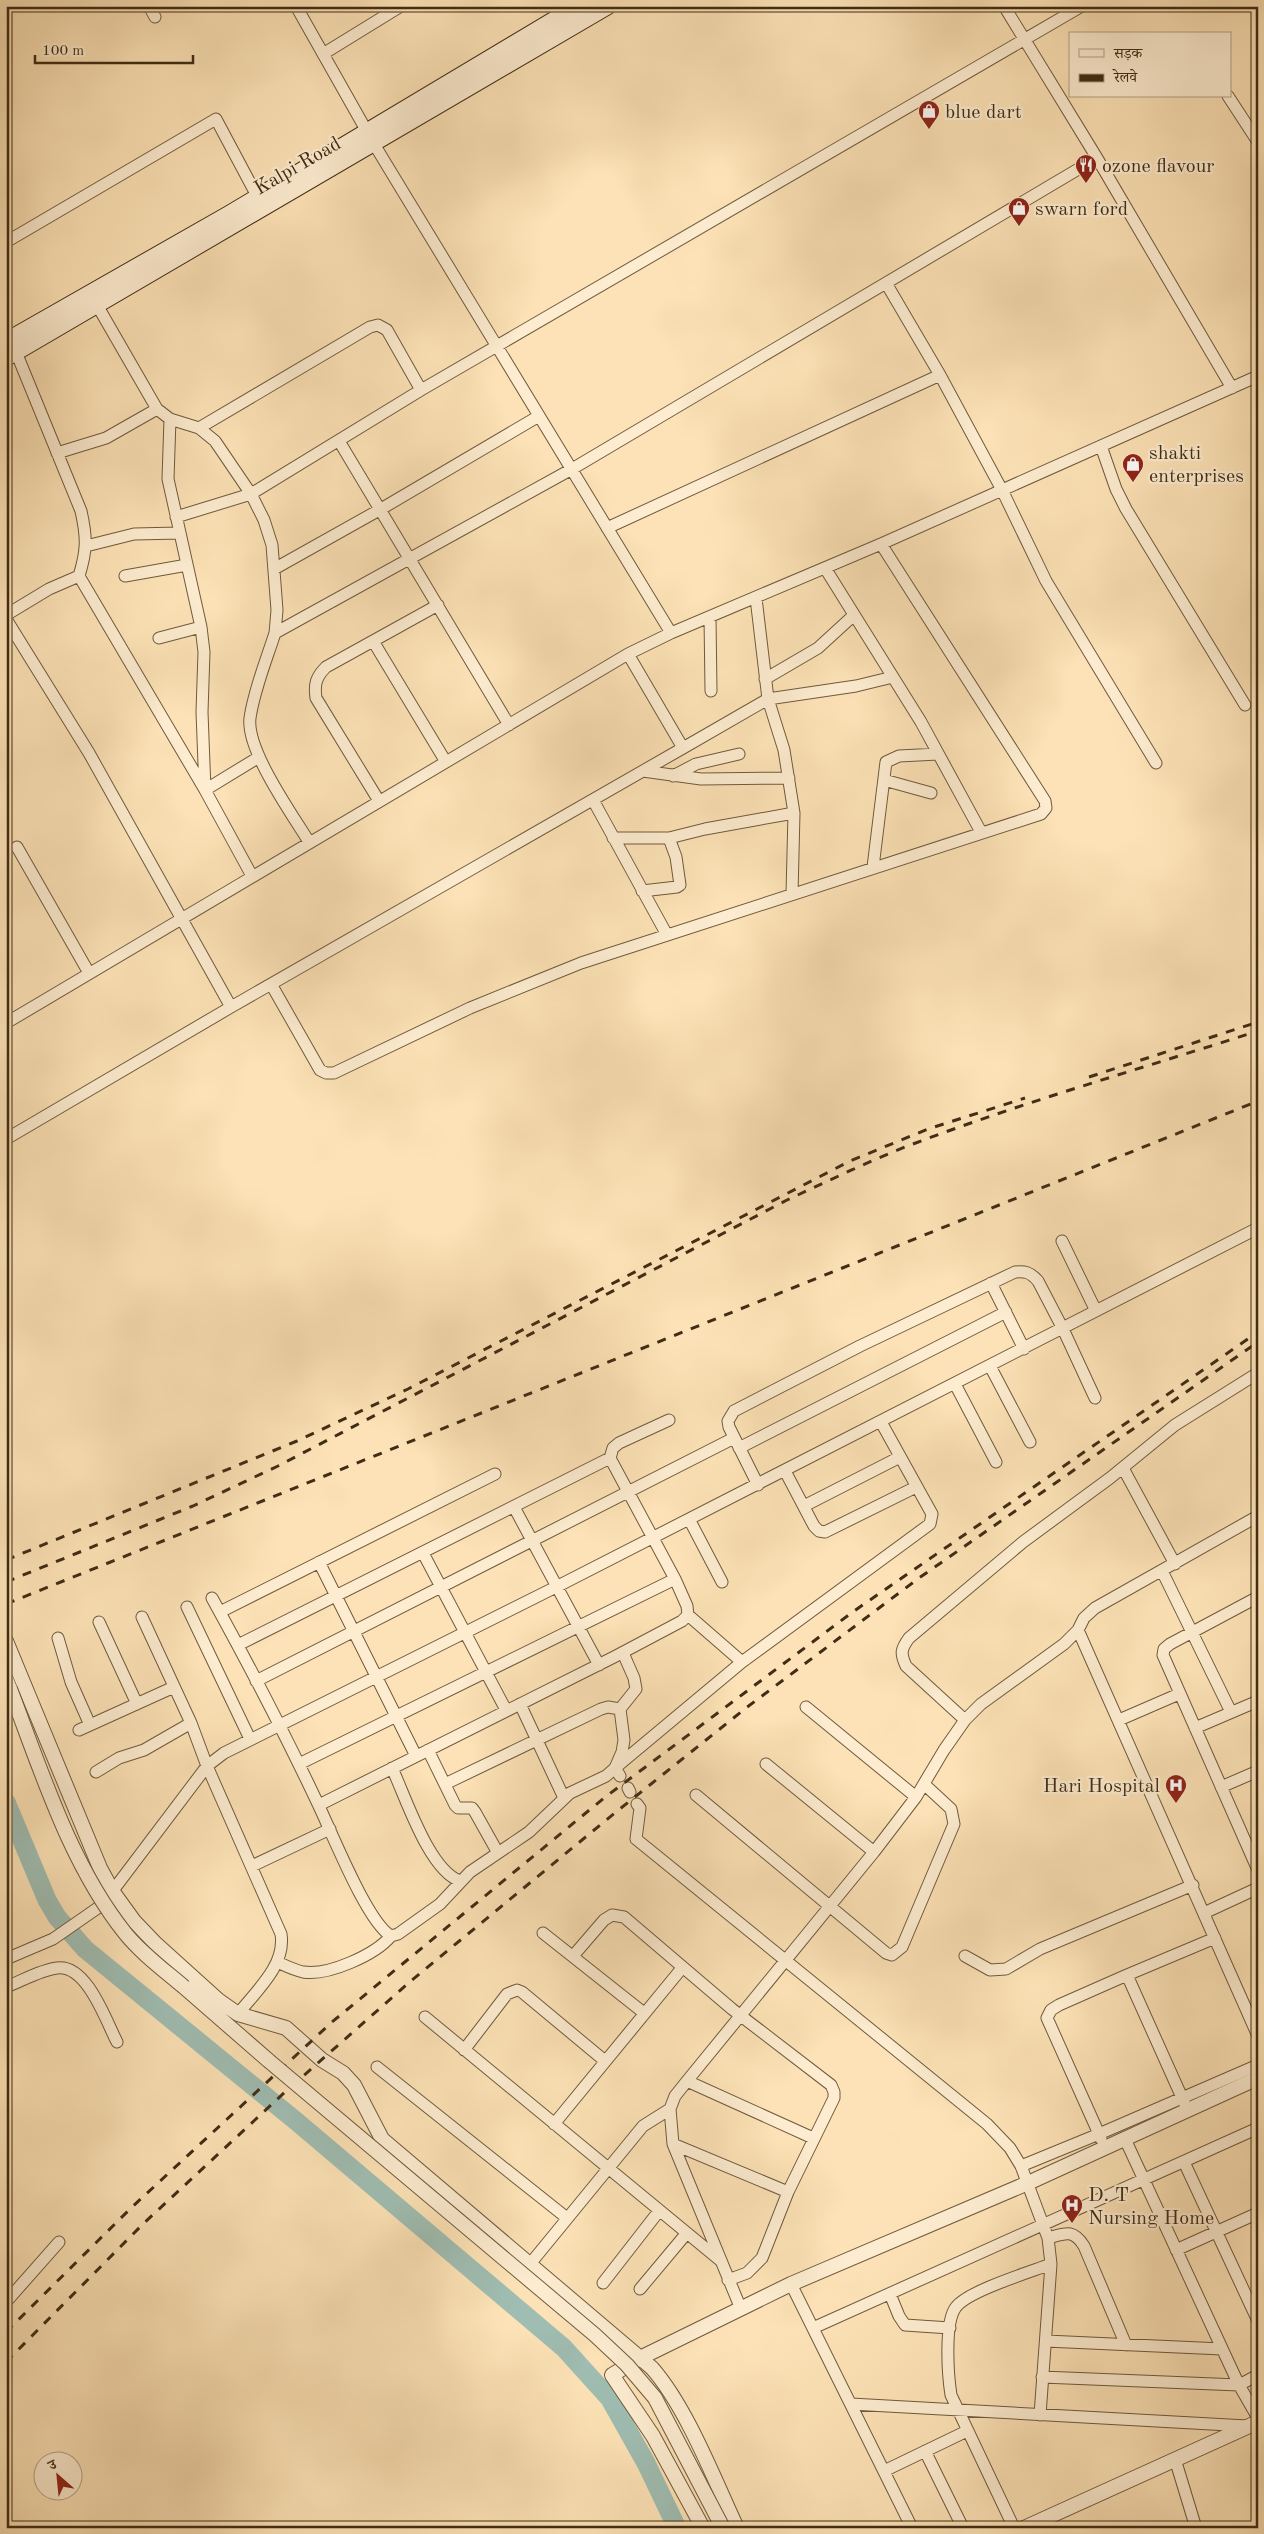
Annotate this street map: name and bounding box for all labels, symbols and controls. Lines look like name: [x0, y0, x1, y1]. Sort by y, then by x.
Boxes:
scale bar: [35, 32, 192, 64]
legend: [1069, 32, 1232, 98]
text: 100 m: [42, 44, 84, 59]
text: सड़क: [1113, 47, 1143, 62]
text: रेलवे: [1112, 68, 1138, 86]
shop icon: blue dart: [917, 99, 941, 130]
place label: blue dart: [945, 103, 1022, 123]
street label: Kalpi Road: [251, 134, 345, 199]
restaurant icon: ozone flavour: [1074, 153, 1098, 184]
place label: ozone flavour: [1102, 157, 1215, 177]
shop icon: swarn ford: [1007, 196, 1031, 227]
place label: swarn ford: [1035, 200, 1128, 220]
place label: shakti enterprises: [1149, 444, 1244, 487]
shop icon: shakti enterprises: [1121, 452, 1145, 483]
hospital icon: Hari Hospital: [1164, 1773, 1188, 1804]
place label: Hari Hospital: [1043, 1777, 1160, 1797]
place label: D. T Nursing Home: [1088, 2186, 1214, 2229]
hospital icon: D. T Nursing Home: [1060, 2193, 1084, 2224]
north arrow: [32, 2452, 82, 2502]
text: उ: [45, 2457, 60, 2474]

